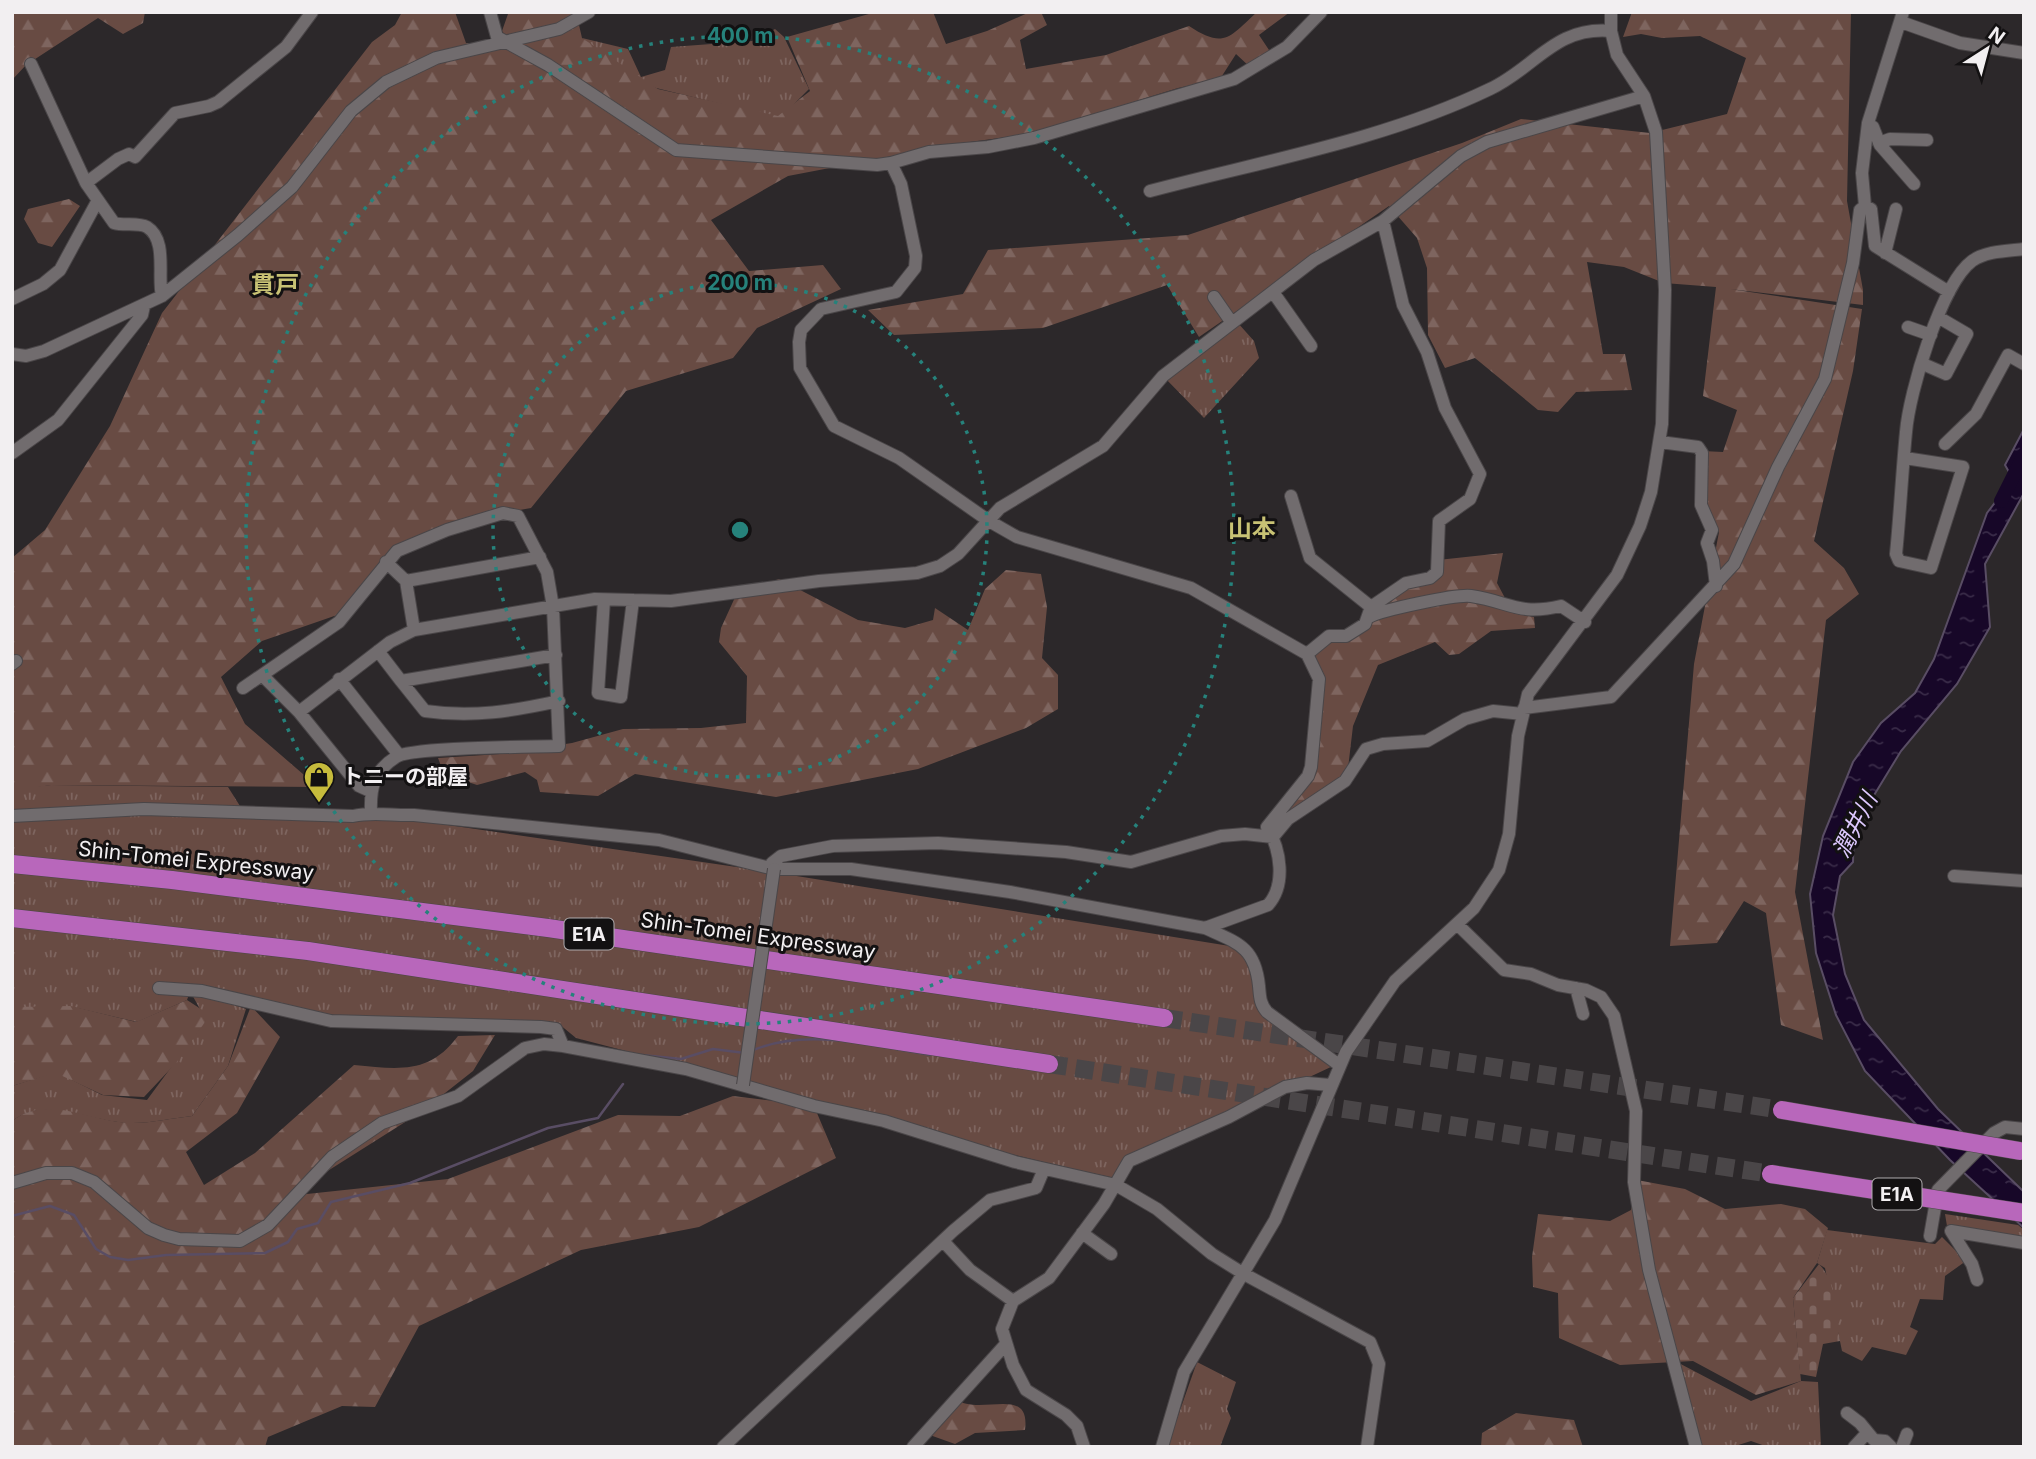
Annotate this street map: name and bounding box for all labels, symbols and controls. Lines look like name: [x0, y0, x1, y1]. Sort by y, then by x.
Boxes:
north arrow: [1952, 14, 2022, 84]
text: N: [1984, 22, 2009, 49]
text: 400 m: [707, 23, 773, 48]
district label: 貫戸: [251, 270, 299, 299]
text: 200 m: [707, 270, 773, 295]
district label: 山本: [1228, 514, 1276, 543]
centre of rings: [728, 518, 752, 542]
shop icon: トニーの部屋: [302, 760, 336, 804]
place label: トニーの部屋: [342, 764, 468, 789]
water label: 潤井川: [1827, 785, 1884, 862]
street label: Shin-Tomei Expressway: [77, 836, 315, 885]
street label: Shin-Tomei Expressway: [639, 907, 877, 964]
road number: E1A: [564, 918, 614, 950]
road number: E1A: [1872, 1178, 1922, 1210]

